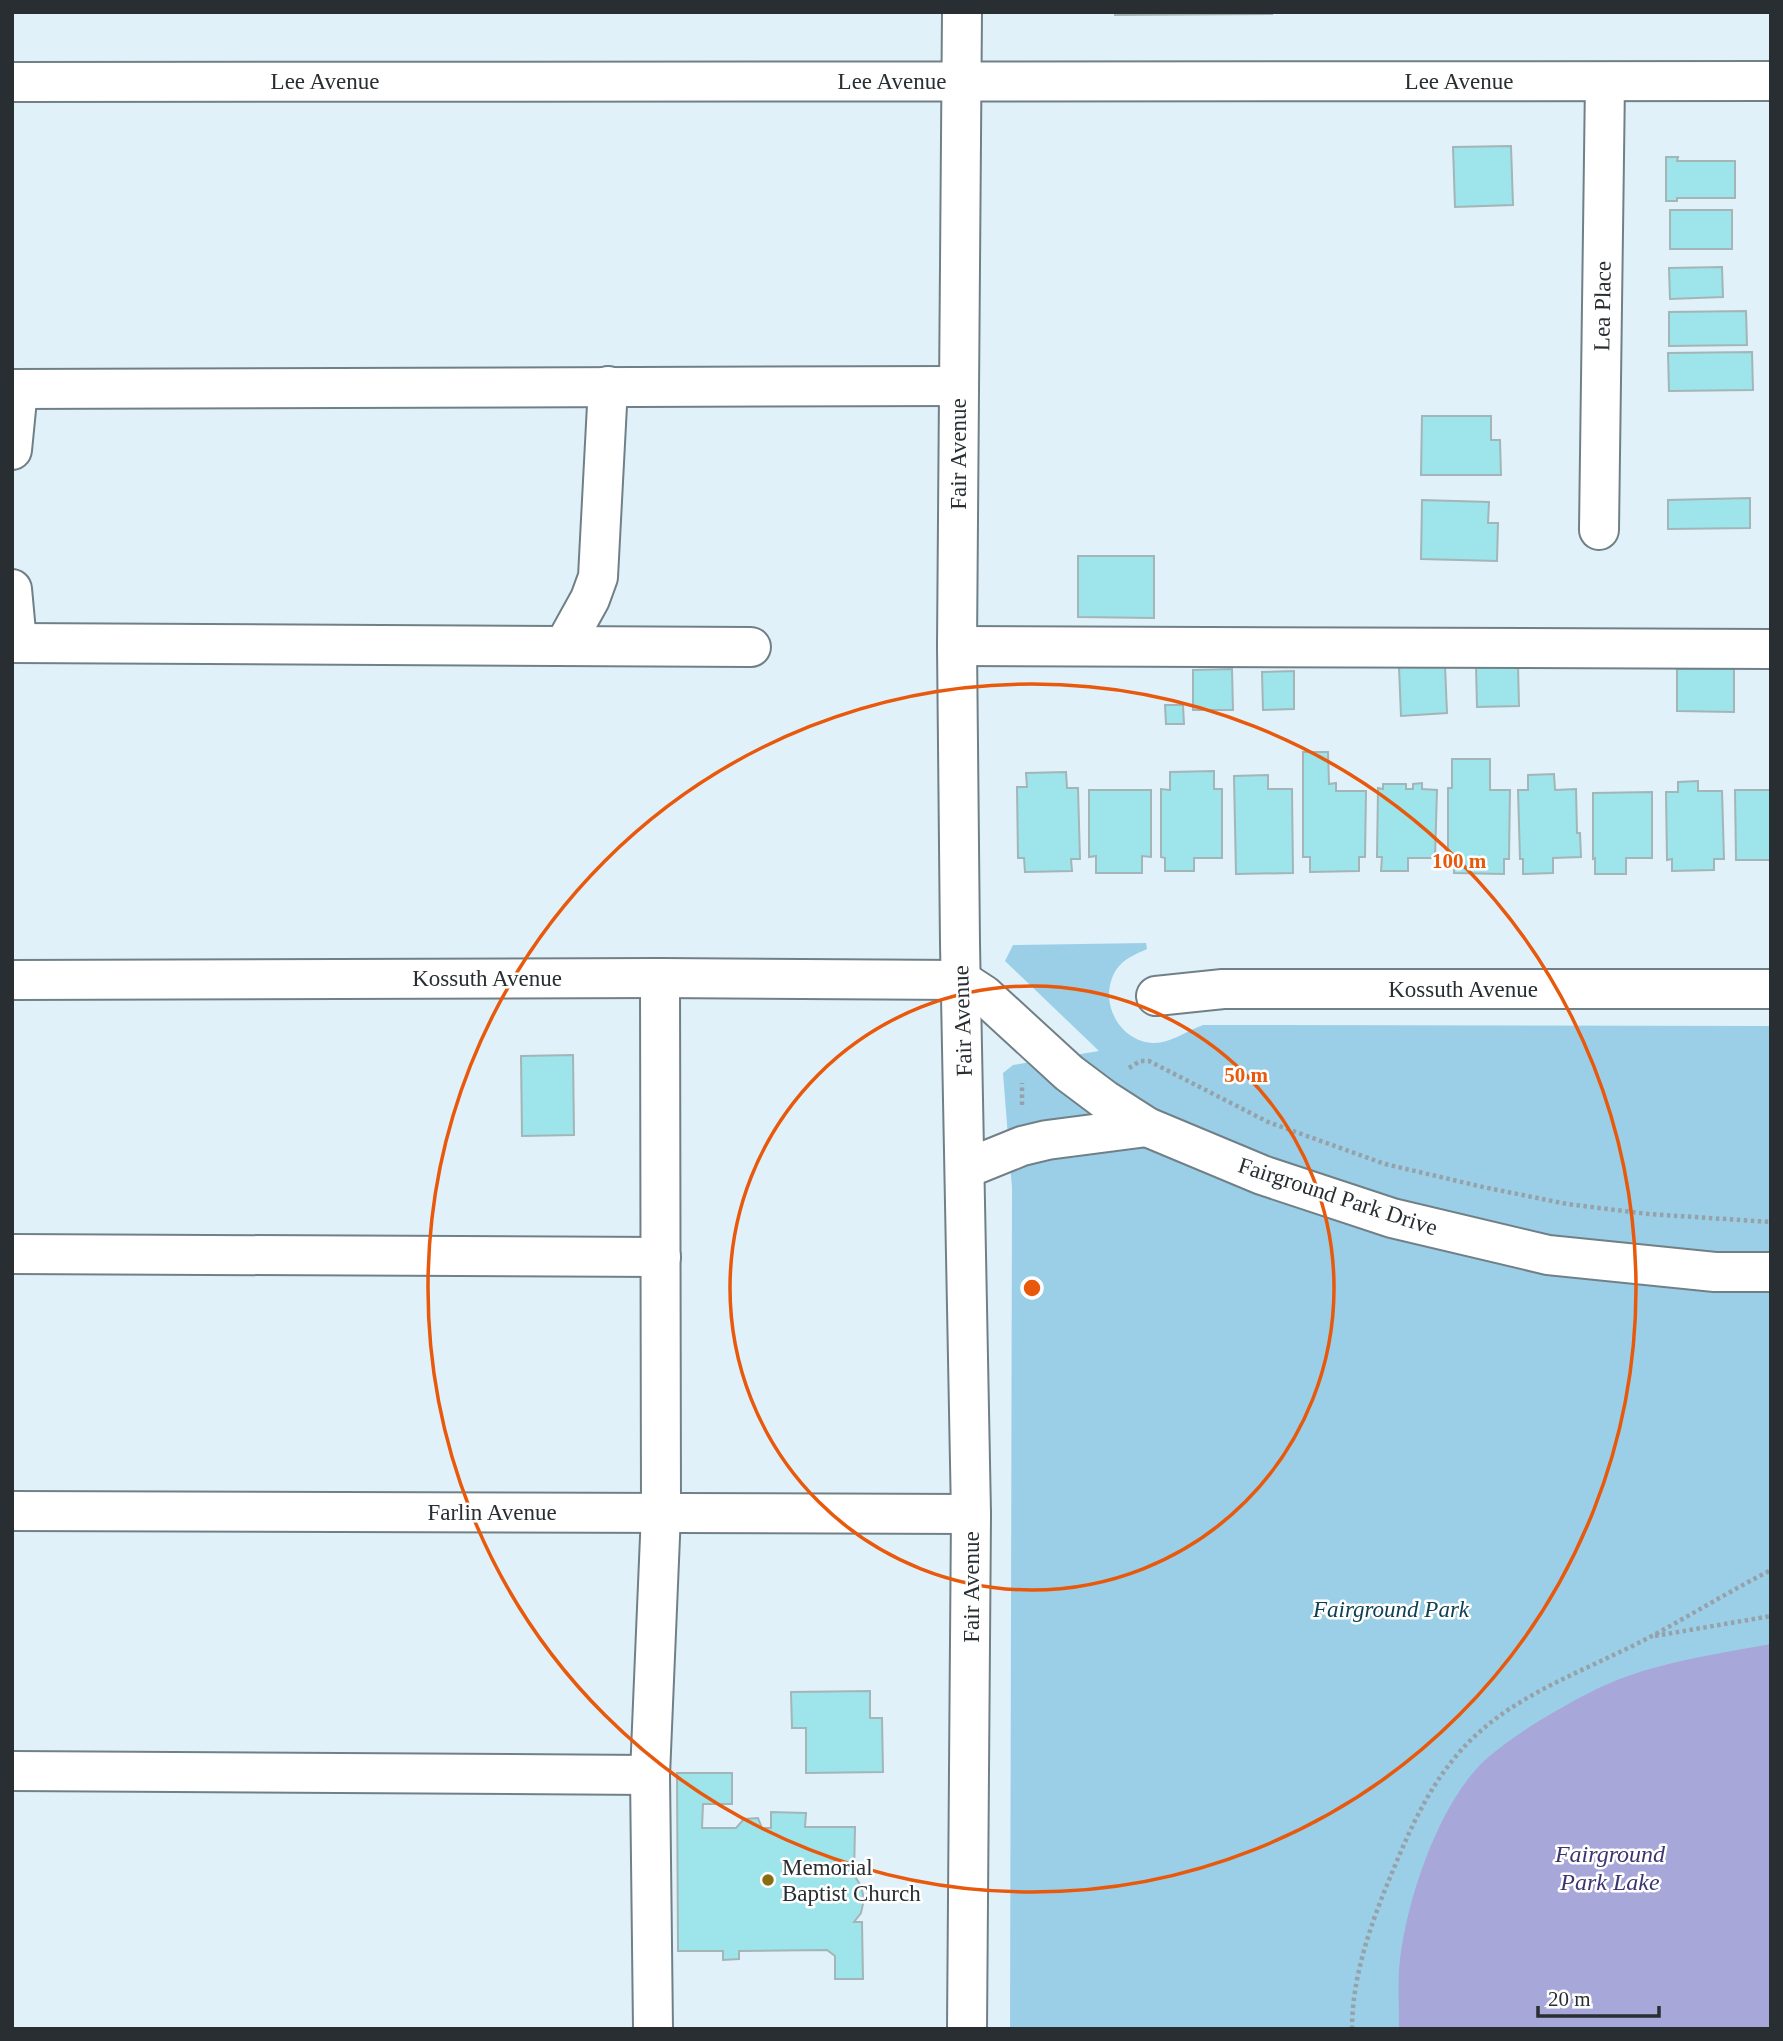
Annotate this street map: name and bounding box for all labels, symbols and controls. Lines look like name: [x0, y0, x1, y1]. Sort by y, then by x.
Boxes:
street label: Lee Avenue: [271, 69, 379, 94]
street label: Lee Avenue: [838, 69, 946, 94]
street label: Lee Avenue: [1405, 69, 1513, 94]
street label: Lea Place: [1589, 261, 1616, 351]
street label: Fair Avenue: [946, 398, 971, 510]
text: 100 m: [1432, 849, 1487, 873]
street label: Fair Avenue: [948, 965, 977, 1077]
street label: Kossuth Avenue: [412, 966, 562, 991]
street label: Kossuth Avenue: [1388, 977, 1538, 1002]
text: 50 m: [1224, 1063, 1268, 1087]
street label: Fairground Park Drive: [1235, 1152, 1441, 1240]
centre of rings: [1020, 1276, 1044, 1300]
street label: Farlin Avenue: [427, 1500, 557, 1525]
street label: Fair Avenue: [959, 1531, 984, 1643]
park label: Fairground Park: [1312, 1597, 1470, 1622]
water label: Fairground Park Lake: [1554, 1841, 1666, 1895]
place label: Memorial Baptist Church: [782, 1855, 921, 1906]
marker: Memorial Baptist Church: [760, 1872, 776, 1888]
scale bar: [1538, 1974, 1659, 2018]
text: 20 m: [1548, 1987, 1591, 2011]

